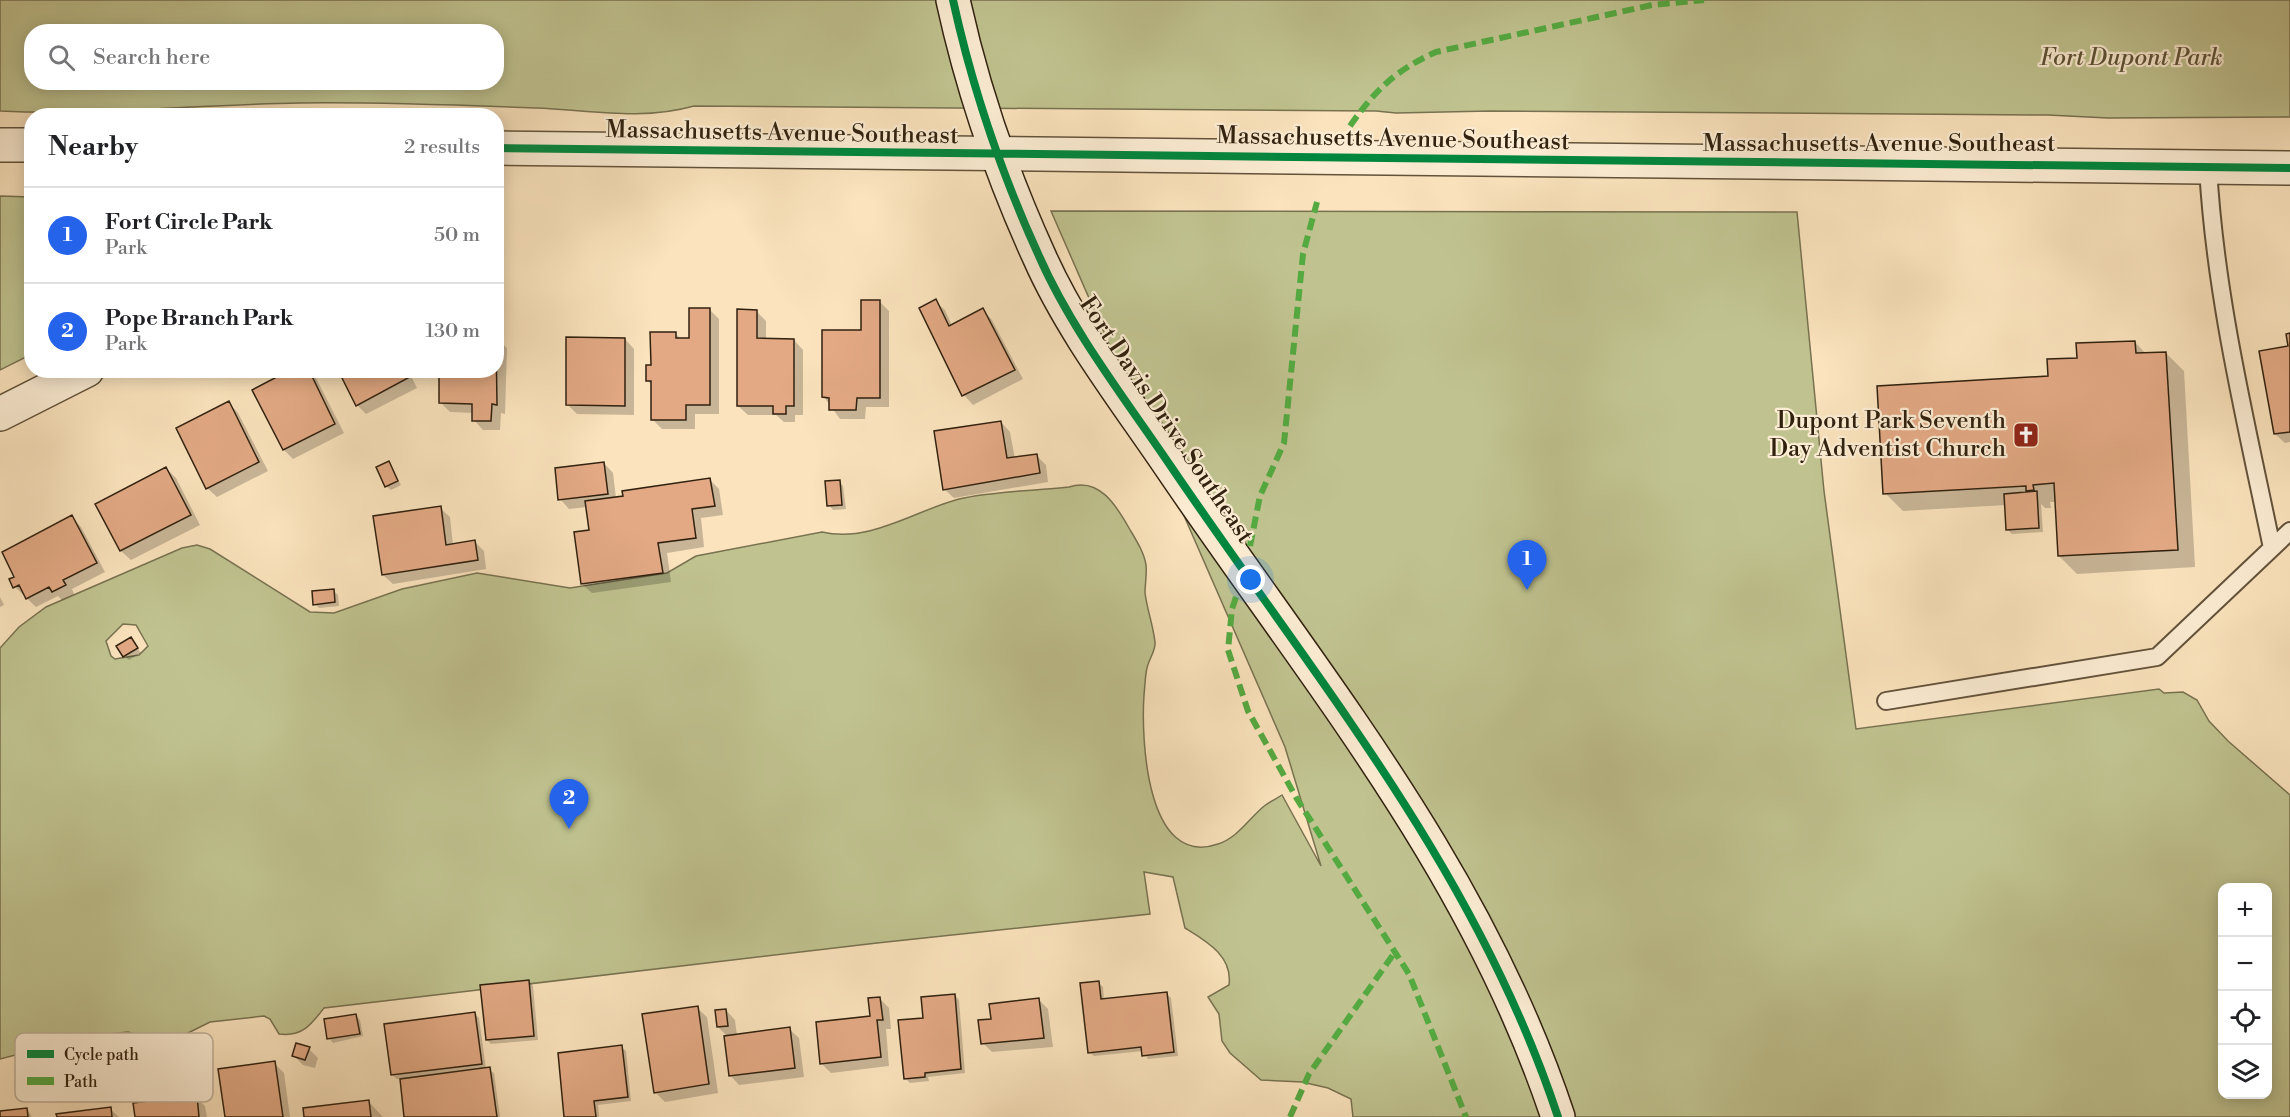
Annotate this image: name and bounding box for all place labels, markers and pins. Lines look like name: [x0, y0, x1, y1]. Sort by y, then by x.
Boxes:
place label: Dupont Park Seventh Day Adventist Church: [1769, 406, 2006, 464]
church icon: Dupont Park Seventh Day Adventist Church: [2011, 420, 2041, 450]
pin: 1: [1508, 540, 1546, 590]
pin: 2: [550, 780, 588, 829]

